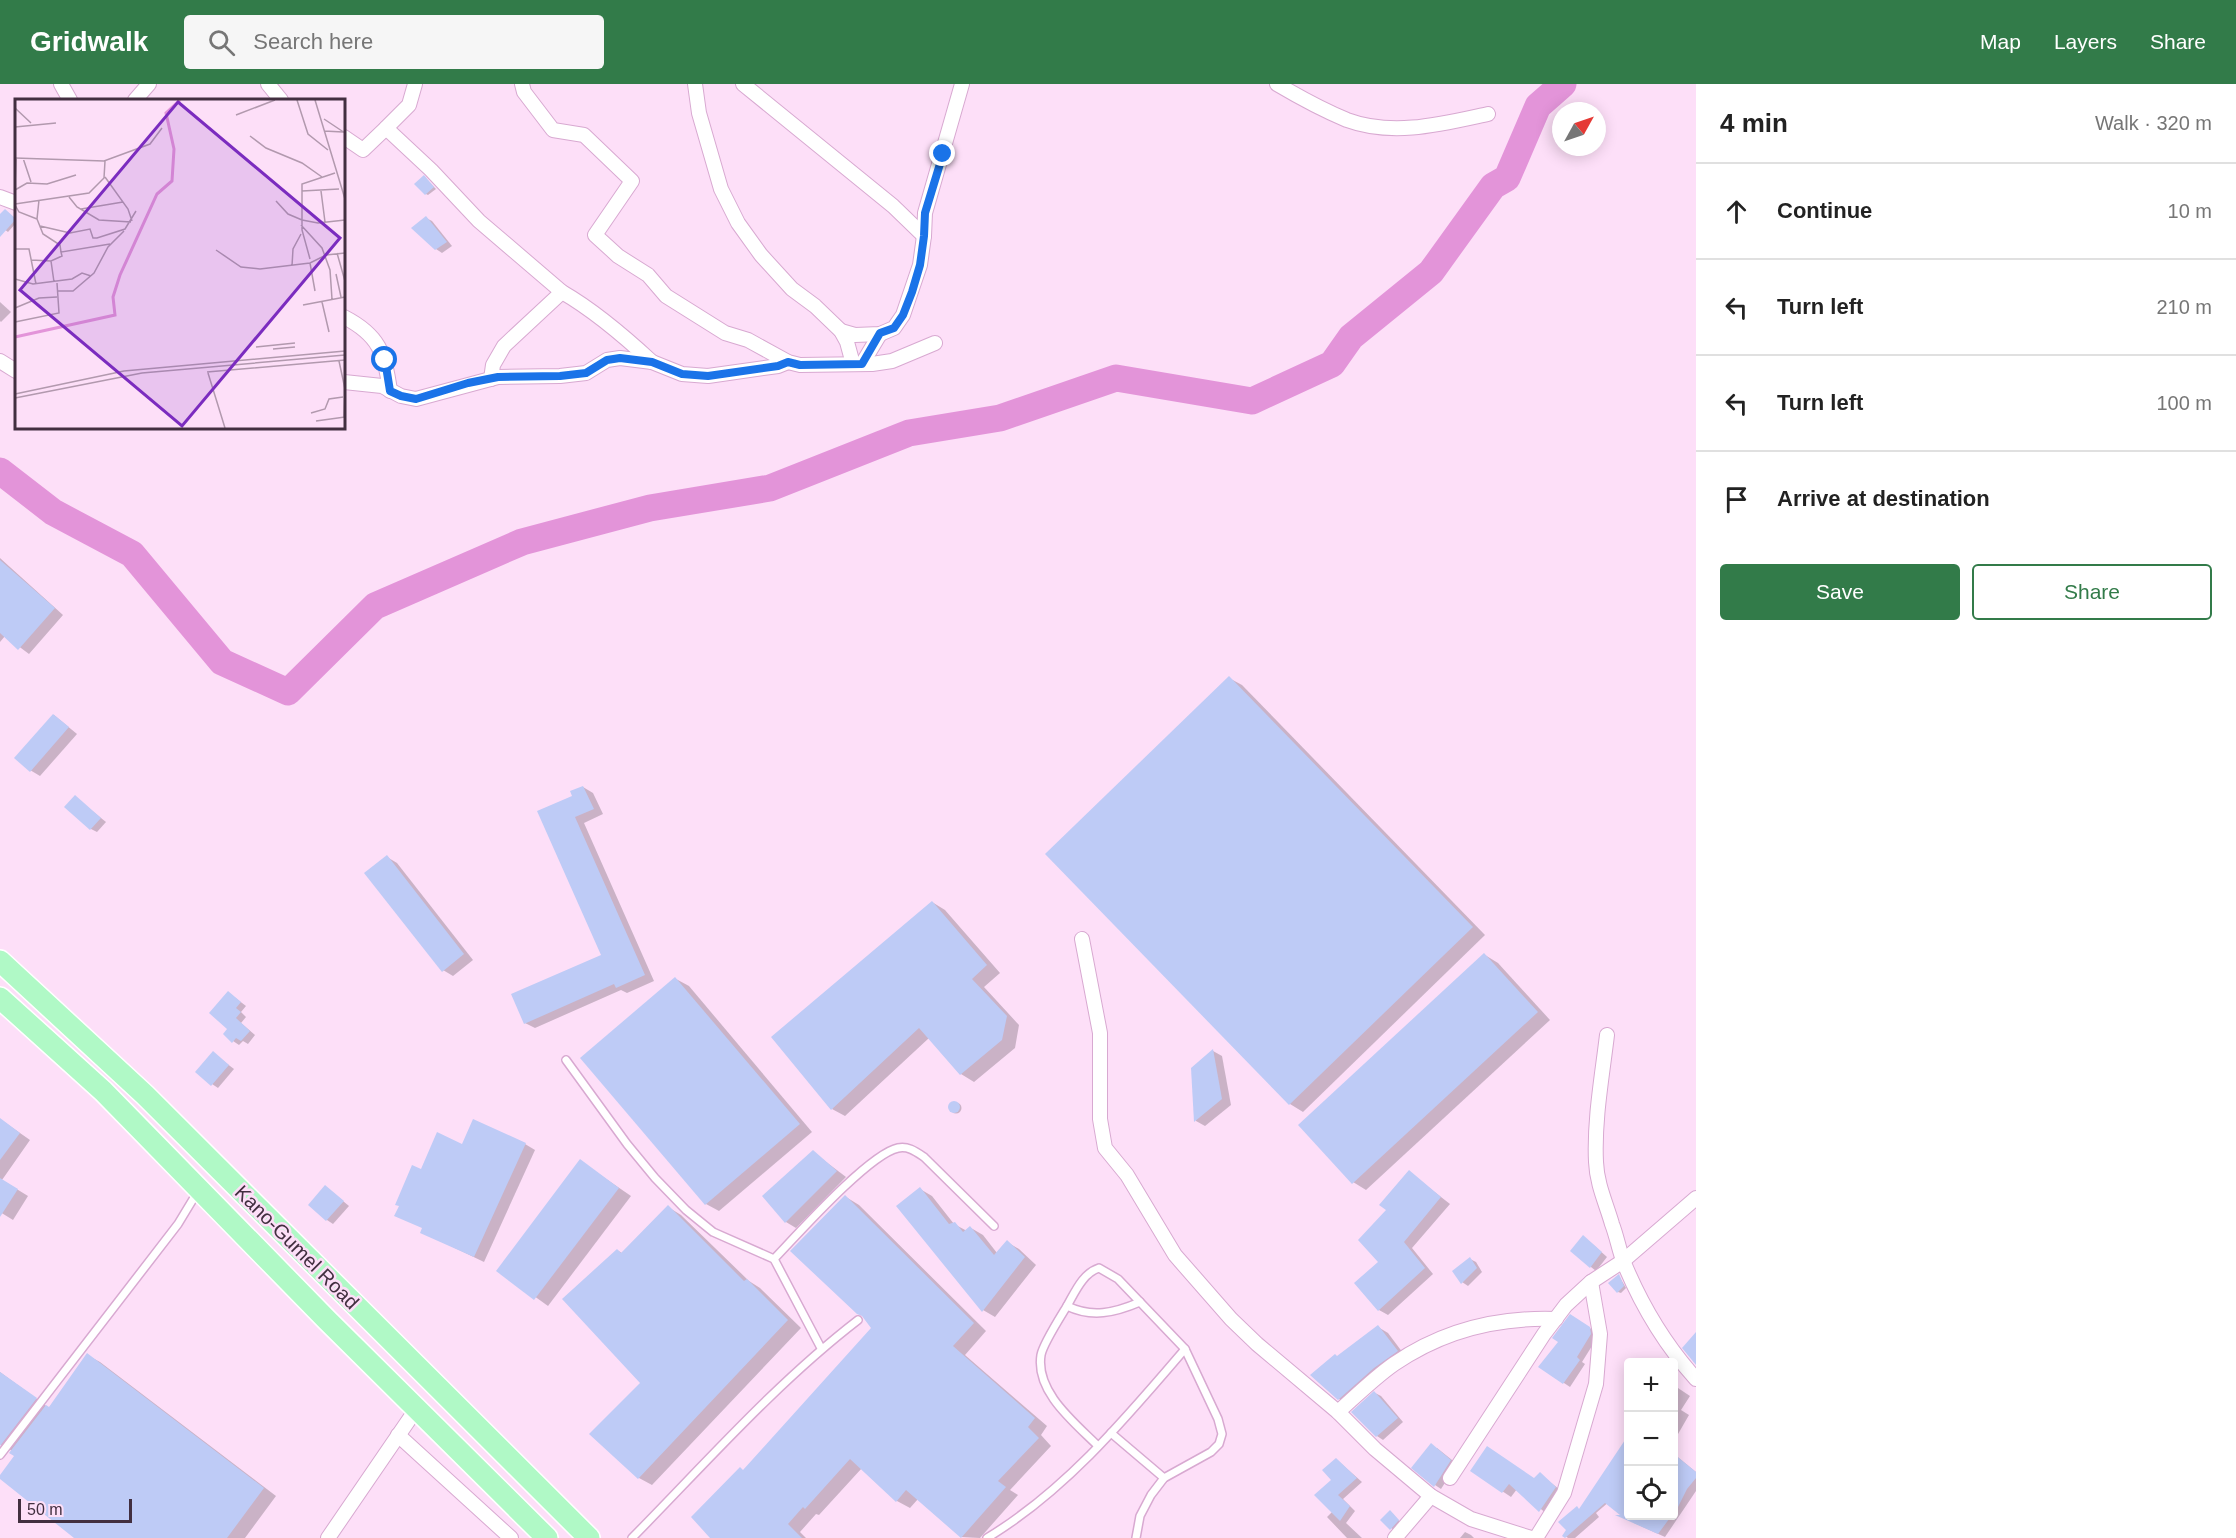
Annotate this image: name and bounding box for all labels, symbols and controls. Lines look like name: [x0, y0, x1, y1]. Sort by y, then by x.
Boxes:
search box: [184, 15, 604, 69]
text: Gridwalk: [30, 26, 148, 57]
icon: search: [205, 26, 238, 59]
text: Search here: [253, 29, 373, 54]
text: Map: [1980, 30, 2021, 53]
text: Layers: [2054, 30, 2117, 53]
text: Share: [2150, 30, 2206, 53]
inset map: [15, 99, 345, 429]
north arrow: [1552, 102, 1606, 156]
text: 4 min: [1720, 108, 1788, 138]
text: Walk · 320 m: [2095, 112, 2212, 134]
route end: [929, 140, 955, 166]
icon: ahead: [1720, 195, 1753, 228]
text: Continue: [1777, 198, 1872, 223]
text: 10 m: [2168, 200, 2212, 222]
icon: left: [1720, 291, 1753, 324]
text: Turn left: [1777, 294, 1863, 319]
text: 210 m: [2156, 296, 2212, 318]
route start: [371, 346, 397, 372]
icon: left: [1720, 387, 1753, 420]
text: Turn left: [1777, 390, 1863, 415]
text: 100 m: [2156, 392, 2212, 414]
icon: arrive: [1720, 483, 1753, 516]
text: Arrive at destination: [1777, 486, 1990, 511]
button: Save: [1720, 564, 1960, 620]
button: Share: [1972, 564, 2212, 620]
street label: Kano-Gumel Road: [231, 1181, 363, 1313]
map controls: [1624, 1358, 1678, 1520]
button: +: [1624, 1358, 1678, 1412]
button: −: [1624, 1412, 1678, 1466]
button: locate: [1624, 1466, 1678, 1520]
scale bar: [18, 1496, 132, 1524]
text: 50 m: [27, 1501, 63, 1518]

